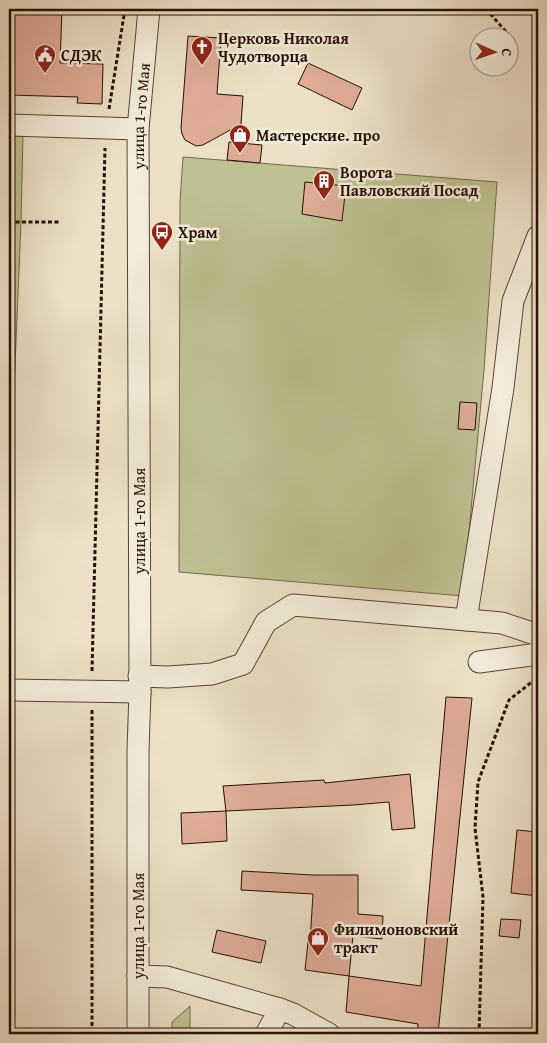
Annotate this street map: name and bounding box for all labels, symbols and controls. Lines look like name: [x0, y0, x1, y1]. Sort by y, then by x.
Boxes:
place label: Церковь Николая Чудотворца: [218, 26, 349, 68]
north arrow: [470, 28, 520, 78]
church icon: Церковь Николая Чудотворца: [190, 35, 214, 66]
public building icon: СДЭК: [33, 43, 57, 74]
place label: СДЭК: [61, 43, 102, 67]
text: С: [497, 48, 517, 57]
street label: улица 1-го Мая: [126, 62, 156, 170]
shop icon: Мастерские. про: [228, 123, 252, 154]
place label: Мастерские. про: [256, 123, 381, 147]
place label: Ворота Павловский Посад: [340, 160, 479, 202]
building icon: Ворота Павловский Посад: [312, 169, 336, 200]
bus stop icon: Храм: [150, 220, 174, 251]
place label: Храм: [178, 220, 218, 244]
street label: улица 1-го Мая: [127, 468, 151, 575]
street label: улица 1-го Мая: [126, 873, 150, 980]
place label: Филимоновский тракт: [334, 917, 458, 959]
shop icon: Филимоновский тракт: [306, 926, 330, 957]

